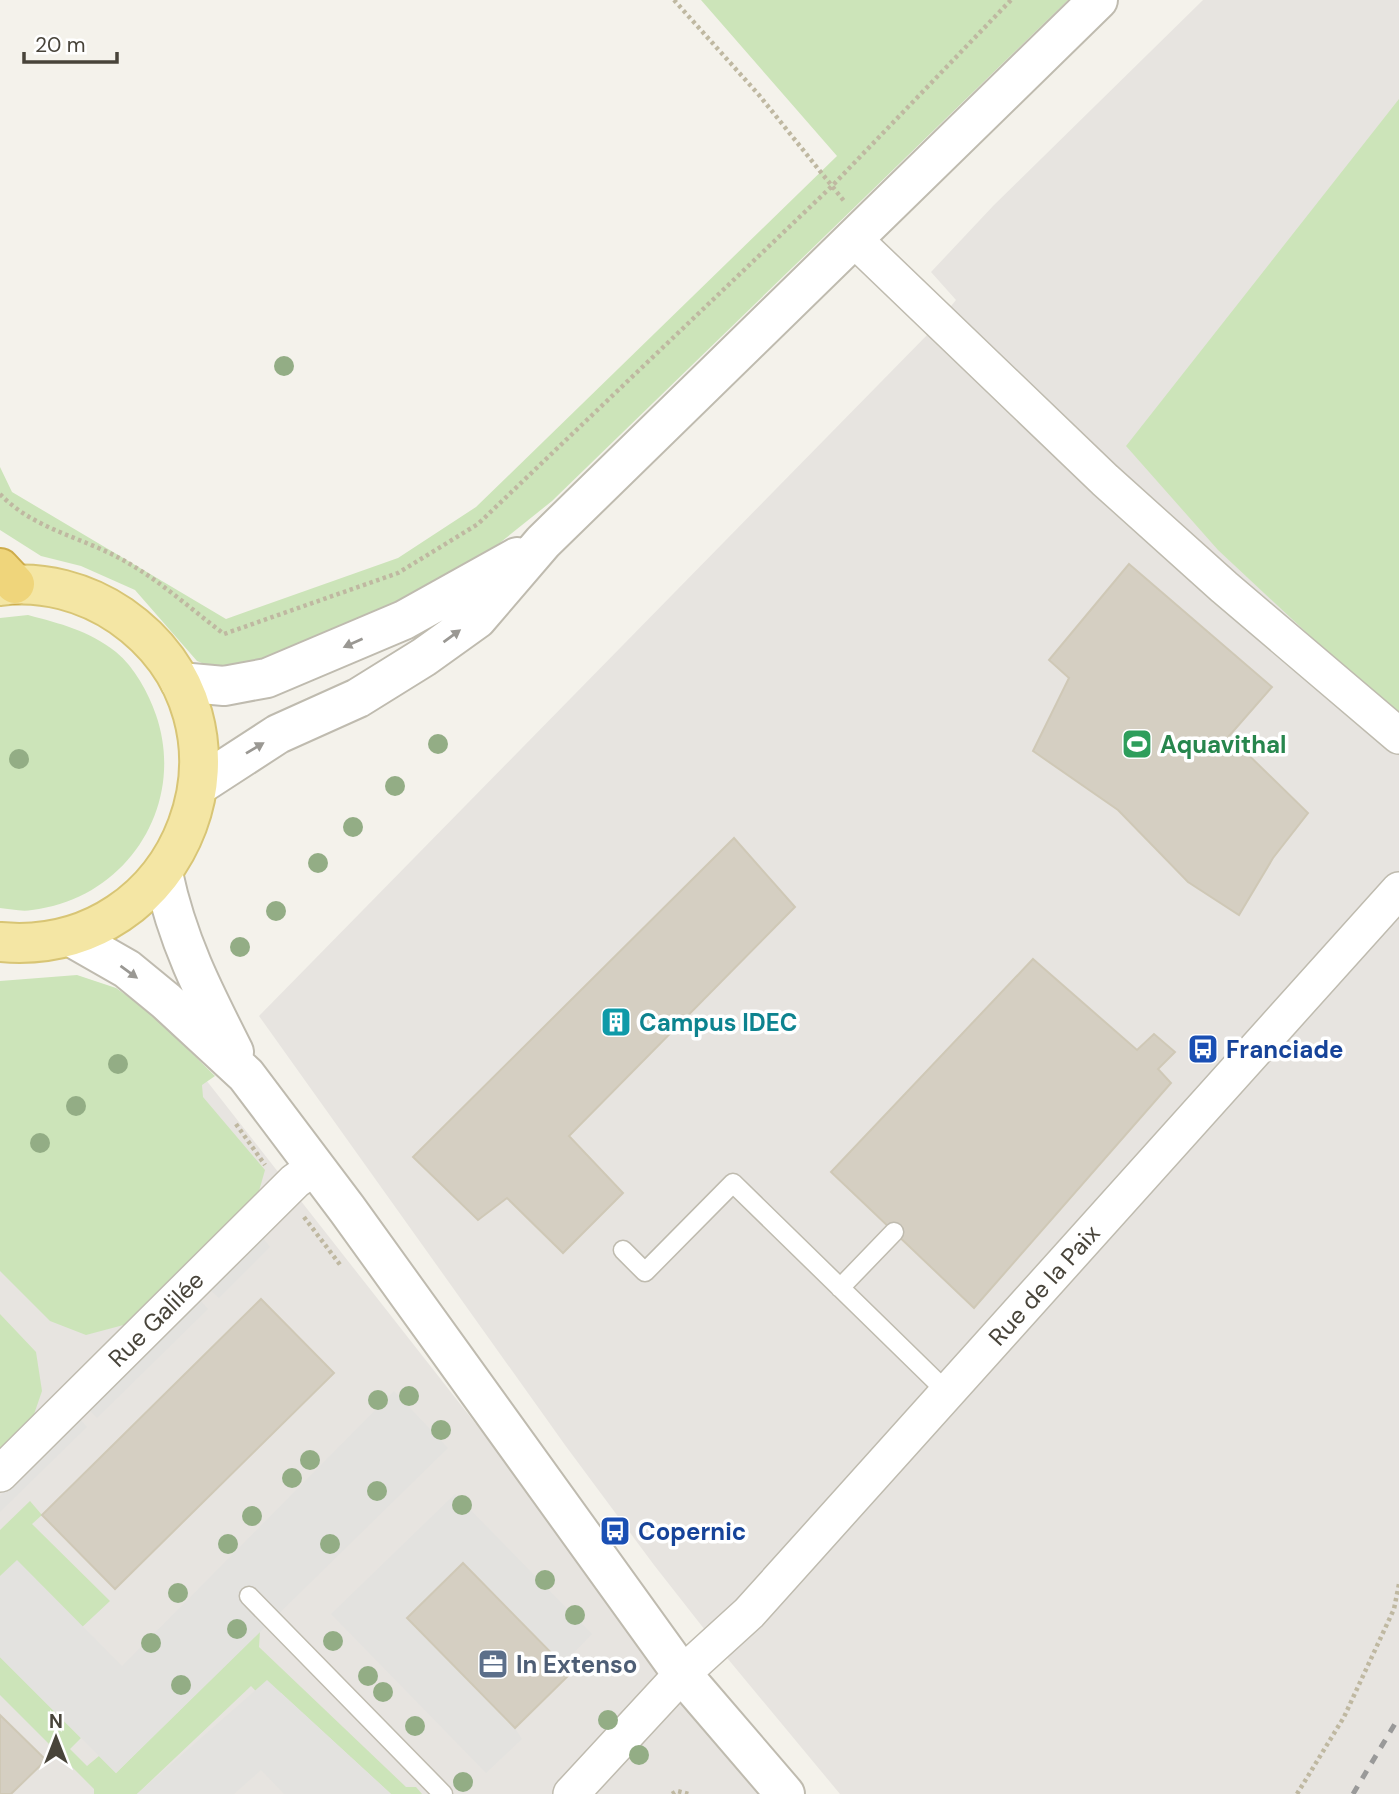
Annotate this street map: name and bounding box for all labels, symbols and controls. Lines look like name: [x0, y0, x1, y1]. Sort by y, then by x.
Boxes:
scale bar: [24, 21, 117, 65]
text: 20 m: [35, 31, 86, 59]
one-way arrow: [443, 629, 461, 644]
one-way arrow: [343, 637, 363, 649]
sports icon: Aquavithal: [1120, 727, 1154, 761]
place label: Aquavithal: [1160, 729, 1287, 760]
one-way arrow: [245, 742, 264, 754]
one-way arrow: [120, 965, 139, 979]
building icon: Campus IDEC: [599, 1005, 633, 1039]
place label: Campus IDEC: [639, 1007, 797, 1038]
bus stop icon: Franciade: [1186, 1032, 1220, 1066]
place label: Franciade: [1226, 1034, 1343, 1065]
street label: Rue de la Paix: [982, 1218, 1106, 1352]
street label: Rue Galilée: [102, 1265, 210, 1373]
bus stop icon: Copernic: [598, 1514, 632, 1548]
place label: Copernic: [638, 1516, 746, 1547]
office icon: In Extenso: [476, 1647, 510, 1681]
place label: In Extenso: [516, 1649, 637, 1680]
north arrow: [21, 1703, 91, 1773]
text: N: [49, 1709, 63, 1734]

